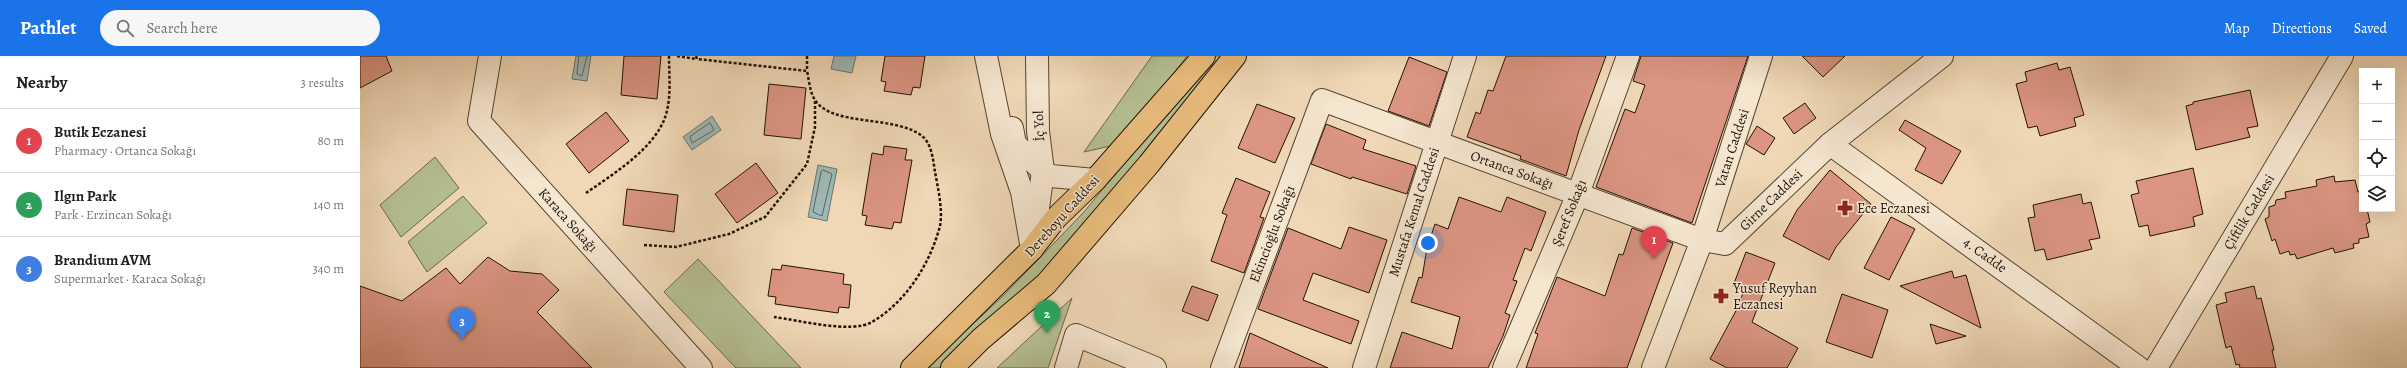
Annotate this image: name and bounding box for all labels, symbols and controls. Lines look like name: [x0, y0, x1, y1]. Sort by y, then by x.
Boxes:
search box: [100, 10, 380, 46]
text: Pathlet: [20, 15, 76, 41]
icon: search: [114, 17, 136, 39]
text: Search here: [146, 18, 218, 38]
text: Map: [2224, 19, 2250, 38]
text: Directions: [2272, 19, 2332, 38]
text: Saved: [2354, 19, 2387, 38]
map controls: [2359, 68, 2395, 212]
button: +: [2359, 68, 2395, 104]
text: Nearby: [16, 71, 67, 94]
text: 3 results: [300, 74, 344, 91]
button: −: [2359, 104, 2395, 140]
street label: Vatan Caddesi: [1710, 106, 1754, 191]
street label: İç Yol: [1029, 110, 1049, 142]
text: Butik Eczanesi: [54, 122, 146, 142]
text: 1: [27, 132, 31, 149]
text: 80 m: [317, 132, 344, 149]
button: locate: [2359, 140, 2395, 176]
text: Pharmacy · Ortanca Sokağı: [54, 142, 196, 159]
street label: Mustafa Kemal Caddesi: [1384, 145, 1444, 279]
street label: Ortanca Sokağı: [1468, 146, 1556, 194]
street label: Girne Caddesi: [1735, 165, 1807, 235]
street label: Dereboyu Caddesi: [1020, 171, 1104, 261]
street label: Çiftlik Caddesi: [2219, 171, 2279, 253]
button: layers: [2359, 176, 2395, 212]
street label: Şeref Sokağı: [1547, 177, 1591, 249]
street label: Ekincioğlu Sokağı: [1245, 183, 1299, 285]
street label: Karaca Sokağı: [534, 184, 602, 256]
text: Ilgın Park: [54, 186, 116, 206]
text: 2: [26, 196, 32, 213]
text: 140 m: [313, 196, 344, 213]
pharmacy icon: Ece Eczanesi: [1836, 199, 1854, 217]
place label: Ece Eczanesi: [1857, 199, 1930, 218]
text: Park · Erzincan Sokağı: [54, 206, 172, 223]
pin: 1: [1641, 226, 1667, 259]
your location: [1418, 233, 1438, 253]
street label: 4. Cadde: [1959, 233, 2011, 277]
text: Brandium AVM: [54, 250, 151, 270]
text: 3: [26, 260, 32, 277]
text: 340 m: [312, 260, 344, 277]
text: Supermarket · Karaca Sokağı: [54, 270, 206, 287]
place label: Yusuf Reyyhan Eczanesi: [1732, 279, 1817, 314]
pharmacy icon: Yusuf Reyyhan Eczanesi: [1712, 287, 1730, 305]
pin: 2: [1034, 300, 1060, 333]
pin: 3: [449, 307, 475, 340]

